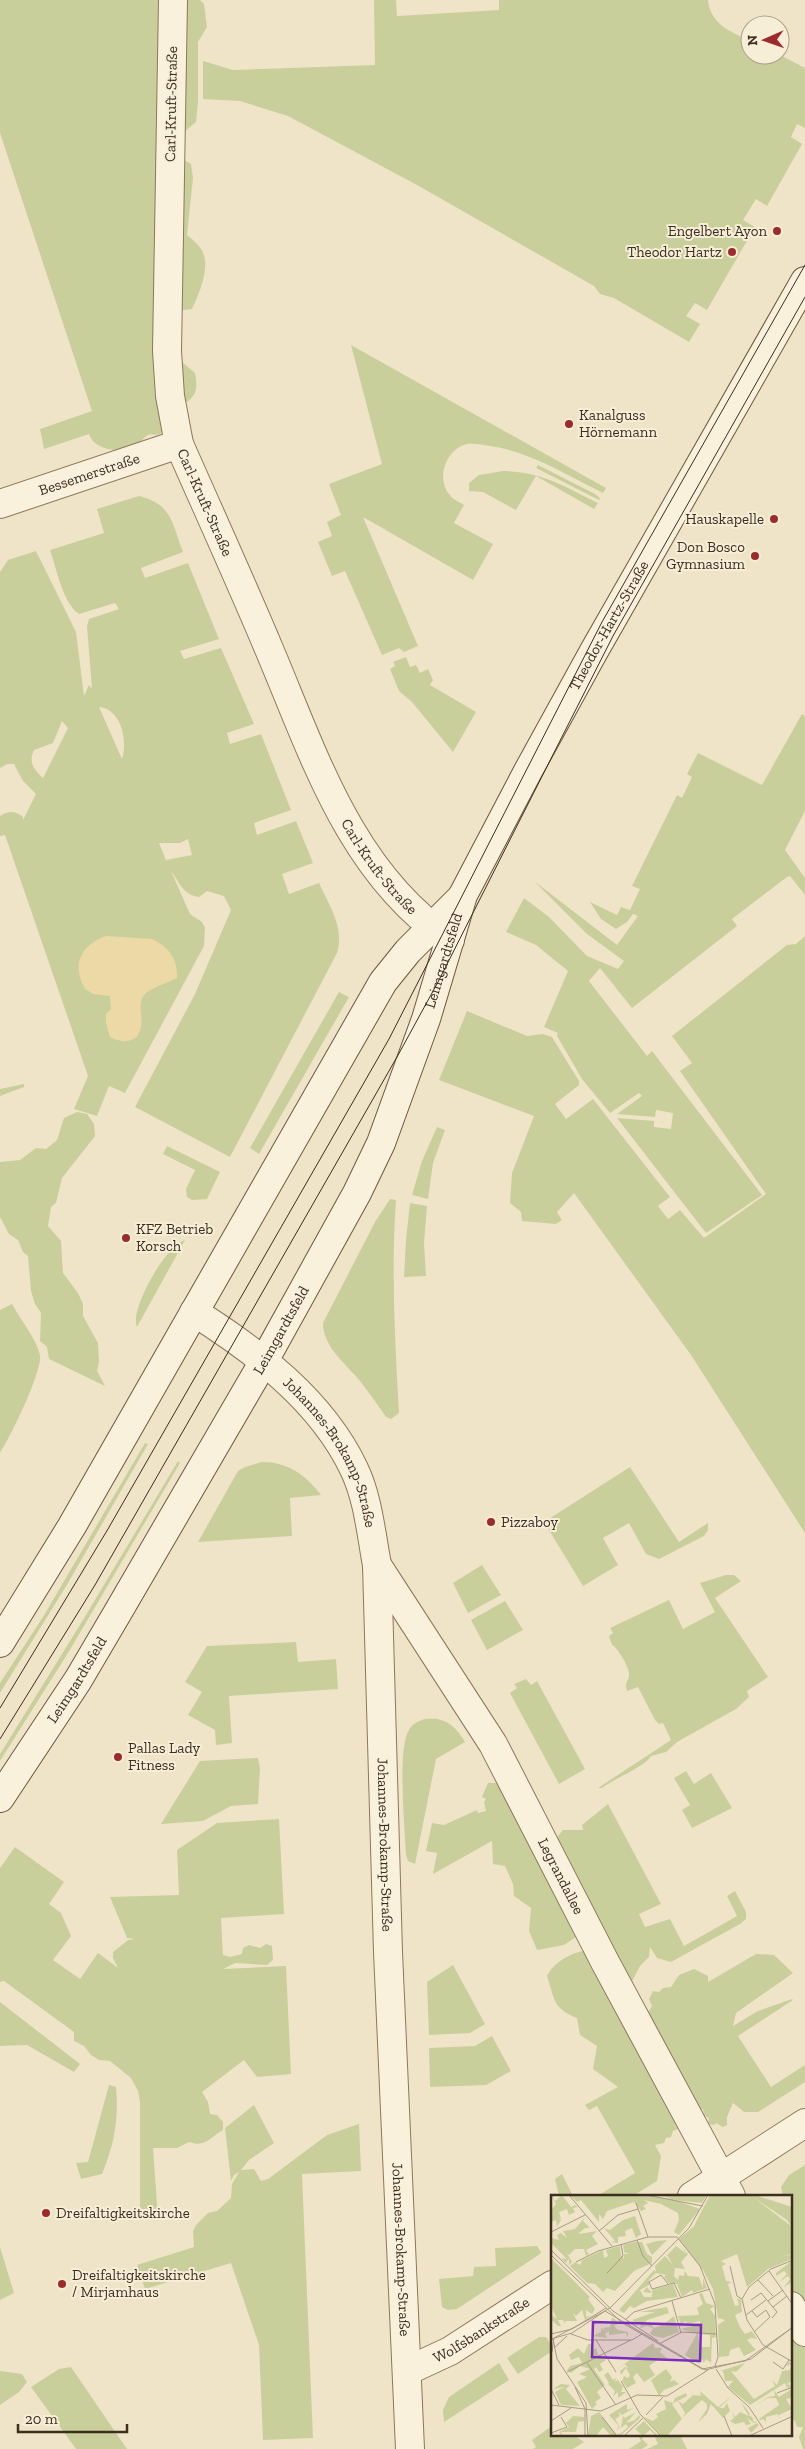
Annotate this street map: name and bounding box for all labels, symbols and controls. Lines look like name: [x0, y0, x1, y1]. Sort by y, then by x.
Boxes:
north arrow: [740, 15, 790, 65]
text: N: [744, 34, 761, 46]
street label: Carl-Kruft-Straße: [161, 46, 181, 162]
place label: Engelbert Ayon: [668, 222, 767, 240]
marker: Engelbert Ayon: [771, 225, 783, 237]
place label: Theodor Hartz: [627, 243, 722, 261]
marker: Theodor Hartz: [726, 246, 738, 258]
place label: Kanalguss Hörnemann: [579, 406, 657, 441]
marker: Kanalguss Hörnemann: [563, 418, 575, 430]
street label: Carl-Kruft-Straße: [173, 446, 237, 559]
street label: Bessemerstraße: [36, 449, 142, 499]
place label: Hauskapelle: [685, 510, 764, 528]
marker: Hauskapelle: [768, 513, 780, 525]
place label: Don Bosco Gymnasium: [666, 538, 745, 573]
marker: Don Bosco Gymnasium: [749, 550, 761, 562]
street label: Theodor-Hartz-Straße: [565, 557, 653, 693]
street label: Carl-Kruft-Straße: [337, 816, 421, 918]
street label: Leimgardtsfeld: [421, 910, 466, 1010]
place label: KFZ Betrieb Korsch: [136, 1220, 213, 1255]
marker: KFZ Betrieb Korsch: [120, 1232, 132, 1244]
street label: Leimgardtsfeld: [249, 1282, 313, 1378]
street label: Johannes-Brokamp-Straße: [279, 1373, 380, 1529]
place label: Pizzaboy: [501, 1513, 558, 1531]
marker: Pizzaboy: [485, 1516, 497, 1528]
street label: Leimgardtsfeld: [43, 1633, 111, 1726]
place label: Pallas Lady Fitness: [128, 1739, 200, 1774]
marker: Pallas Lady Fitness: [112, 1751, 124, 1763]
street label: Johannes-Brokamp-Straße: [373, 1757, 396, 1932]
street label: Legrandallee: [534, 1835, 588, 1917]
street label: Johannes-Brokamp-Straße: [388, 2162, 414, 2337]
inset map: [551, 2195, 792, 2436]
place label: Dreifaltigkeitskirche: [56, 2204, 190, 2222]
marker: Dreifaltigkeitskirche: [40, 2207, 52, 2219]
place label: Dreifaltigkeitskirche / Mirjamhaus: [72, 2266, 206, 2301]
marker: Dreifaltigkeitskirche / Mirjamhaus: [56, 2278, 68, 2290]
street label: Wolfsbankstraße: [430, 2293, 533, 2367]
scale bar: [18, 2402, 126, 2434]
text: 20 m: [25, 2410, 58, 2428]

